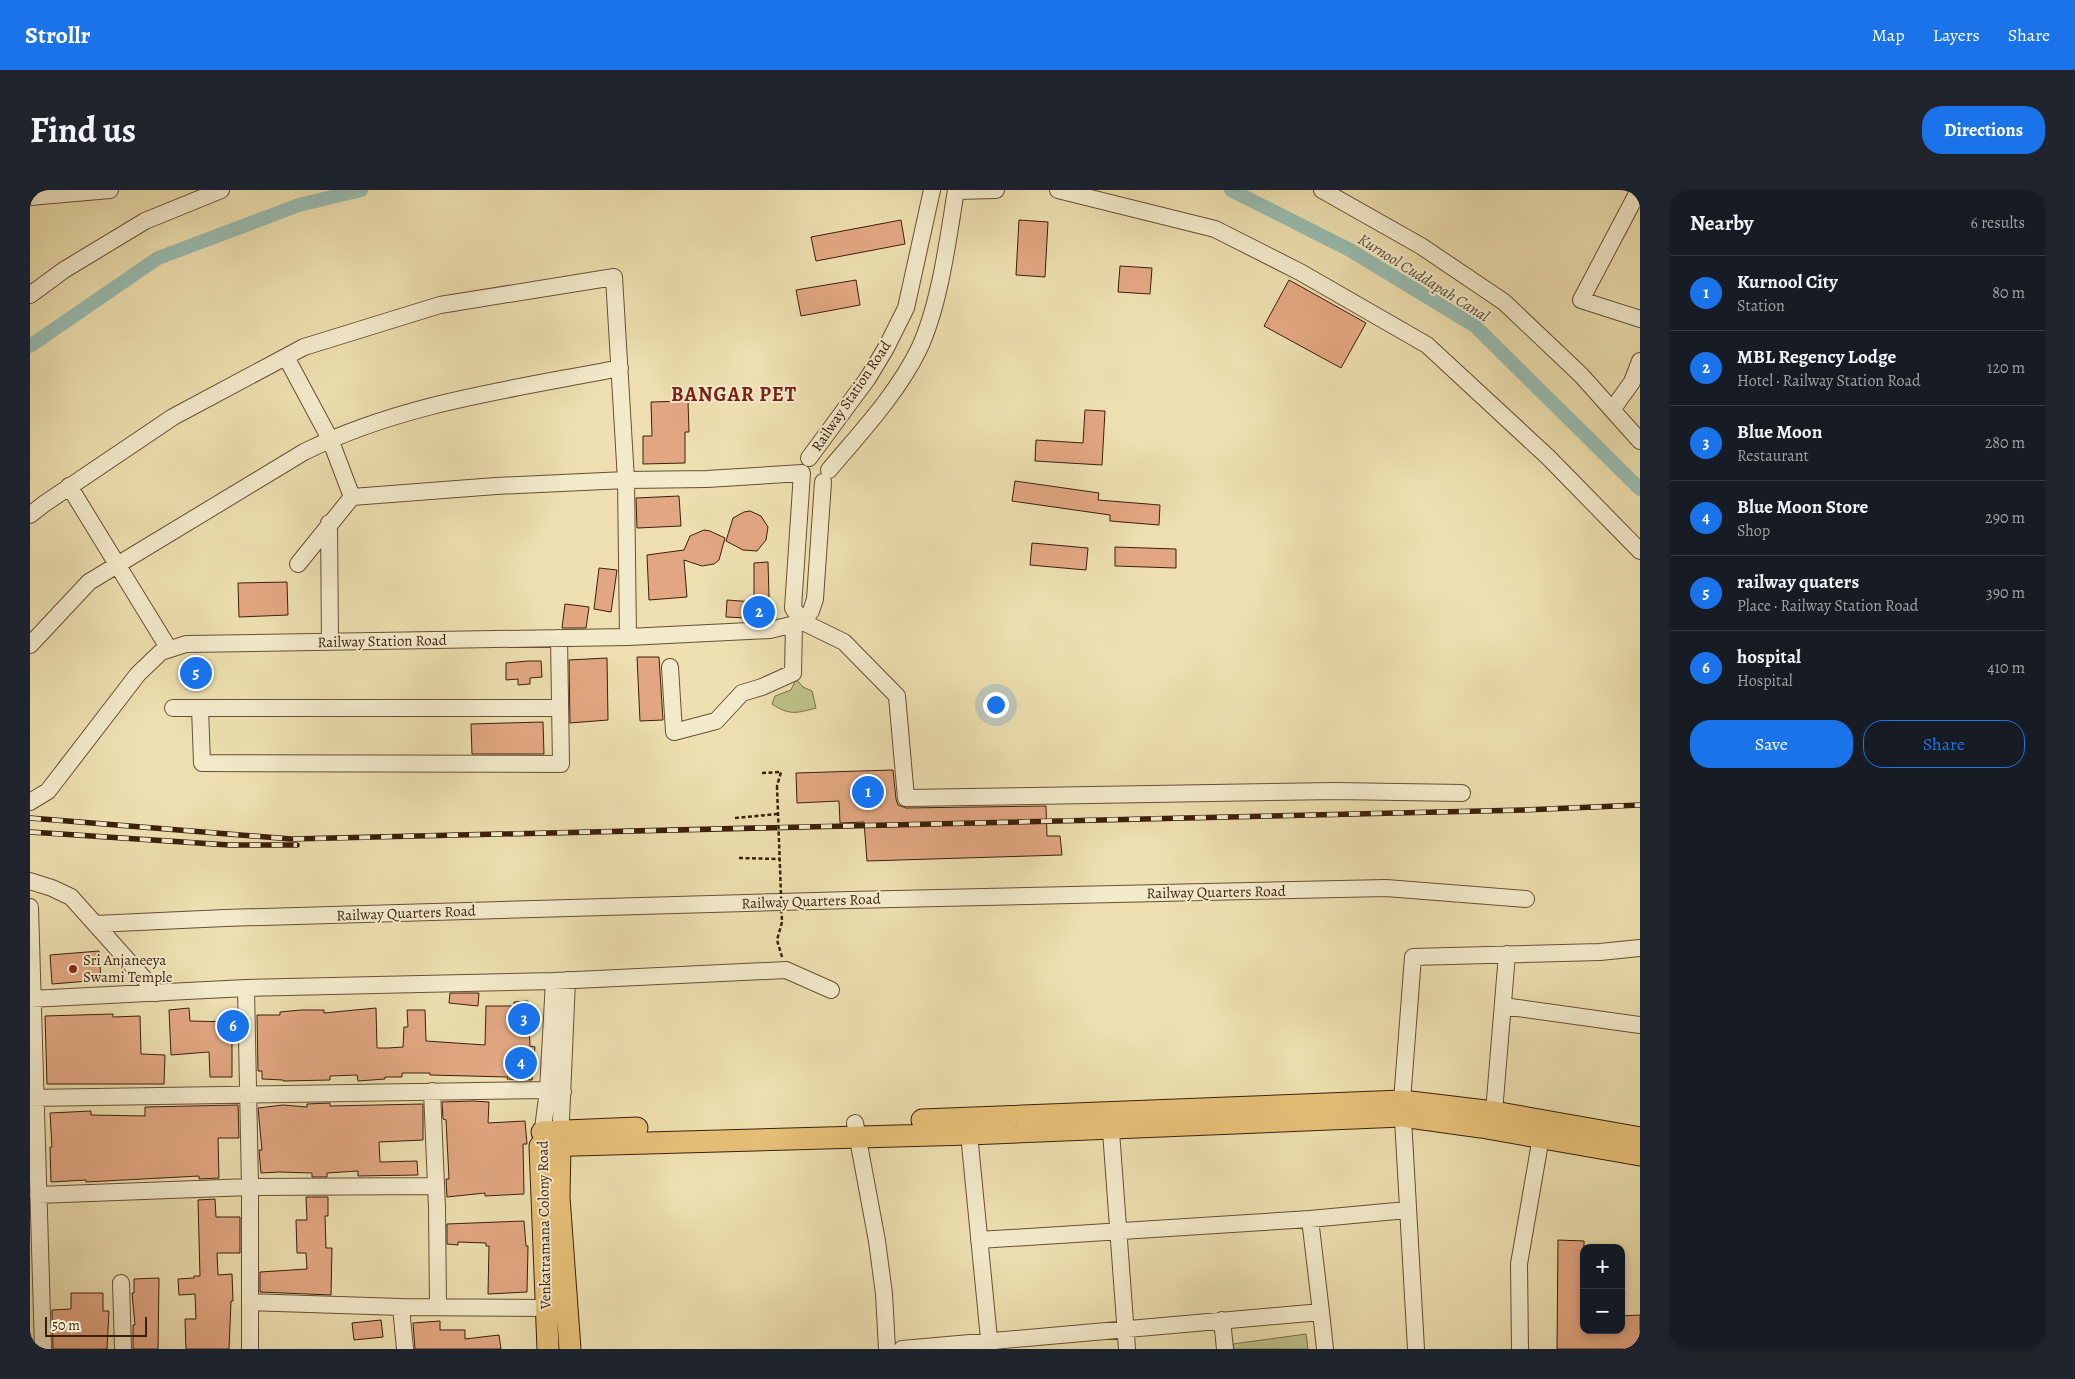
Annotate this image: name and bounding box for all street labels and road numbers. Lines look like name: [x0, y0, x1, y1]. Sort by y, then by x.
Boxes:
street label: Railway Station Road: [807, 336, 896, 455]
street label: Railway Station Road: [317, 630, 448, 652]
street label: Railway Quarters Road: [1146, 881, 1287, 903]
street label: Railway Quarters Road: [741, 889, 882, 913]
street label: Railway Quarters Road: [336, 901, 477, 925]
street label: Venkatramana Colony Road: [533, 1139, 555, 1311]

